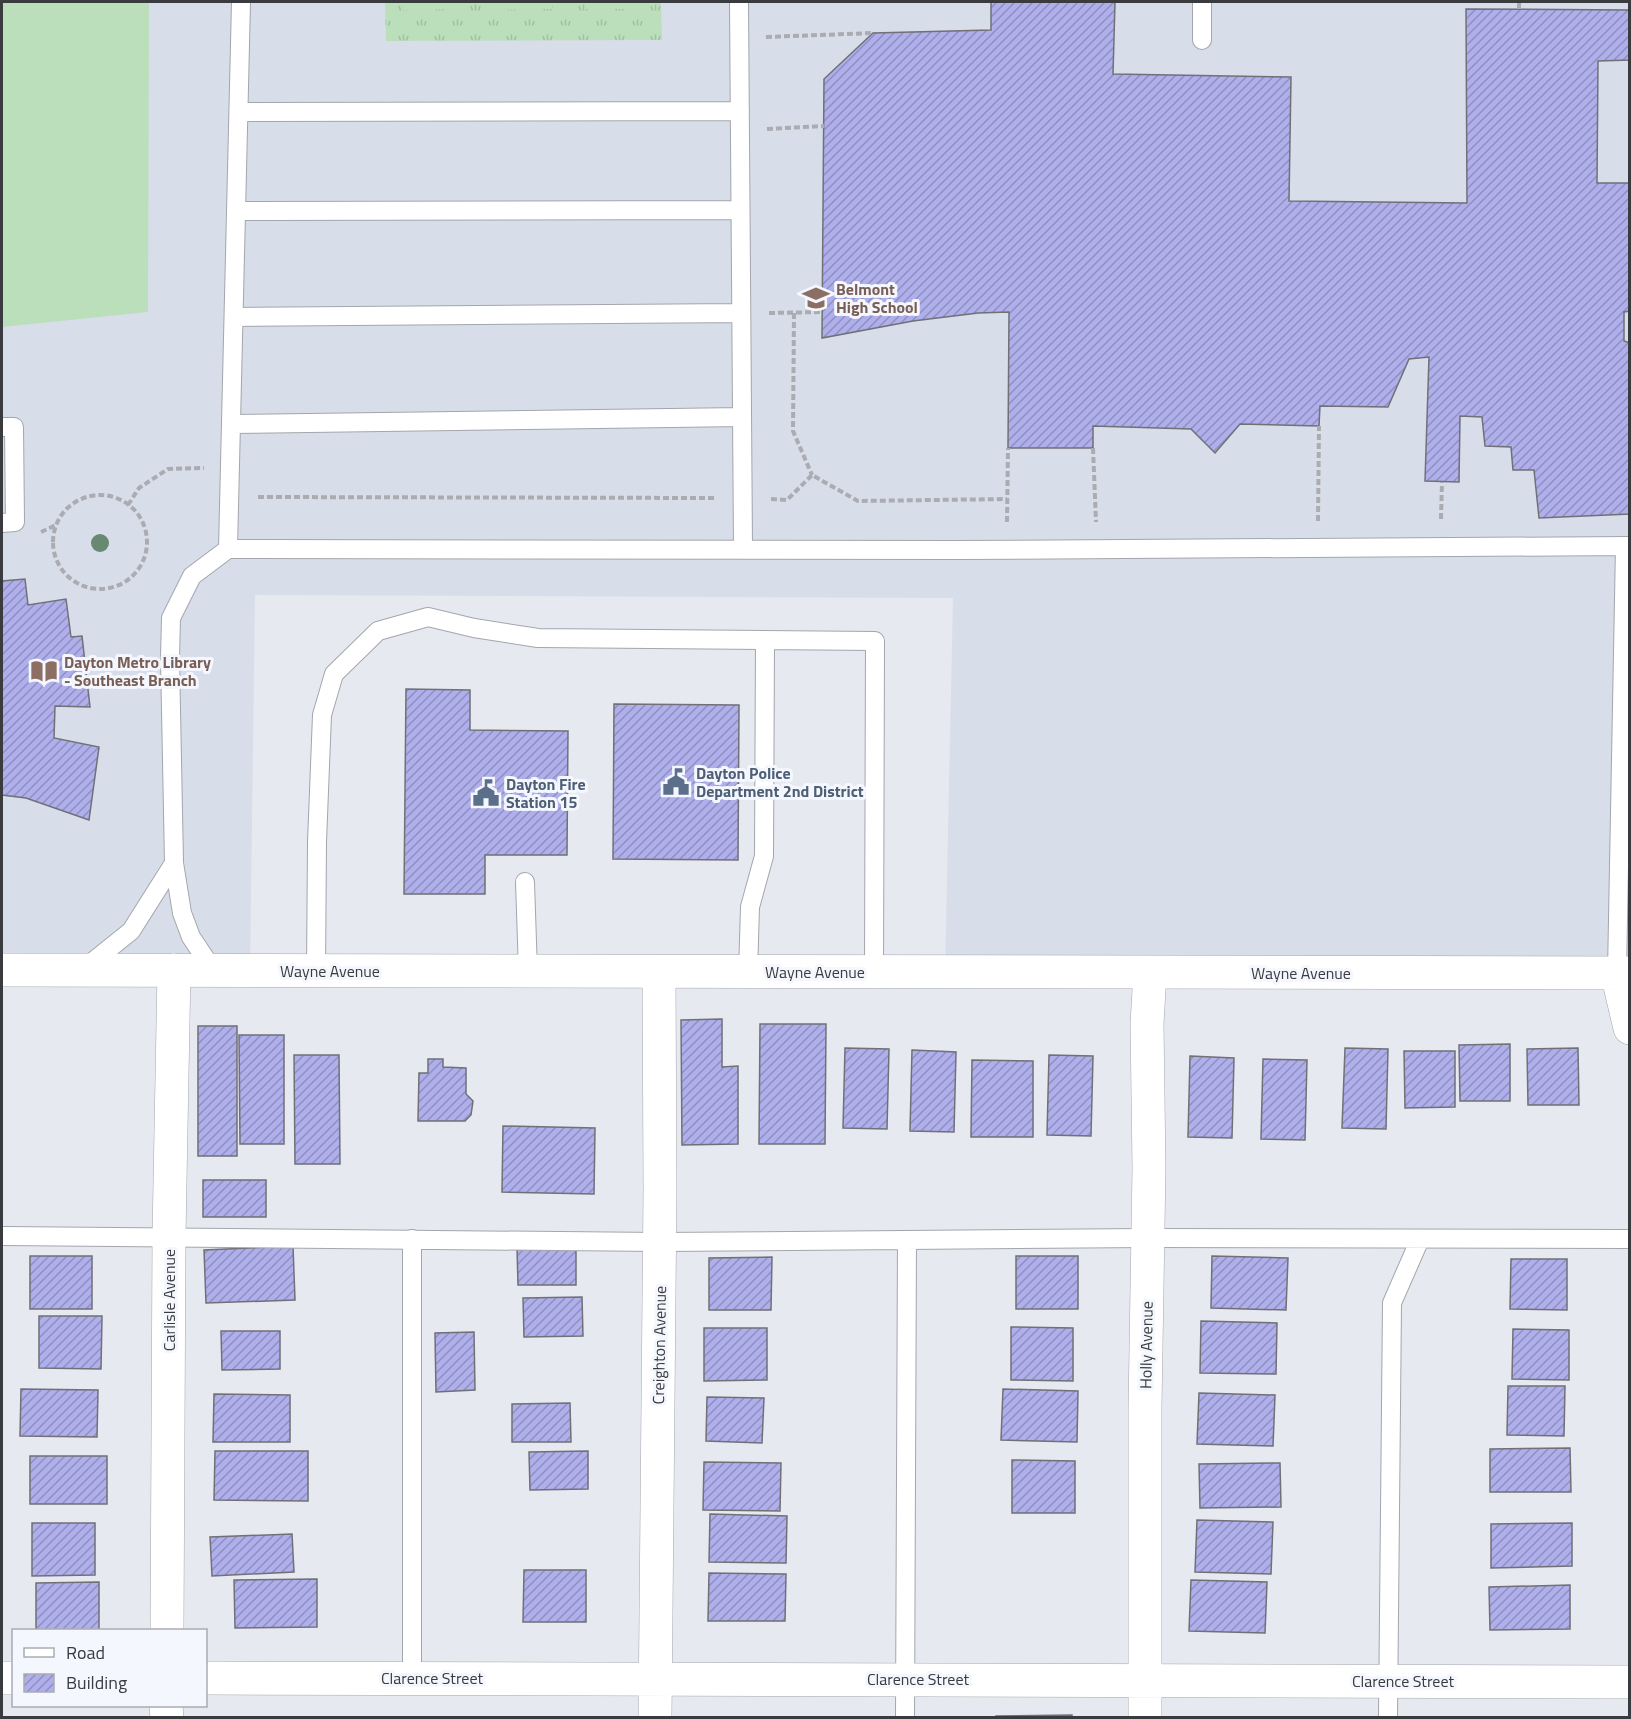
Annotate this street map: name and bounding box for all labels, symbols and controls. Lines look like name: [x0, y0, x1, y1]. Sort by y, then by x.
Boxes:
place label: Belmont High School: [836, 277, 918, 319]
school or university icon: Belmont High School: [801, 283, 831, 313]
place label: Dayton Metro Library - Southeast Branch: [64, 650, 211, 692]
library icon: Dayton Metro Library - Southeast Branch: [29, 656, 59, 686]
place label: Dayton Police Department 2nd District: [696, 761, 864, 803]
public building icon: Dayton Police Department 2nd District: [661, 767, 691, 797]
place label: Dayton Fire Station 15: [506, 772, 586, 814]
public building icon: Dayton Fire Station 15: [471, 778, 501, 808]
street label: Wayne Avenue: [280, 959, 380, 983]
street label: Wayne Avenue: [765, 960, 865, 984]
street label: Wayne Avenue: [1251, 961, 1351, 985]
street label: Carlisle Avenue: [157, 1249, 181, 1351]
street label: Creighton Avenue: [646, 1286, 672, 1404]
street label: Holly Avenue: [1133, 1301, 1159, 1389]
legend: [12, 1629, 207, 1707]
text: Road: [66, 1639, 105, 1666]
street label: Clarence Street: [381, 1666, 483, 1690]
street label: Clarence Street: [867, 1667, 969, 1691]
text: Building: [66, 1669, 127, 1696]
street label: Clarence Street: [1352, 1669, 1454, 1693]

